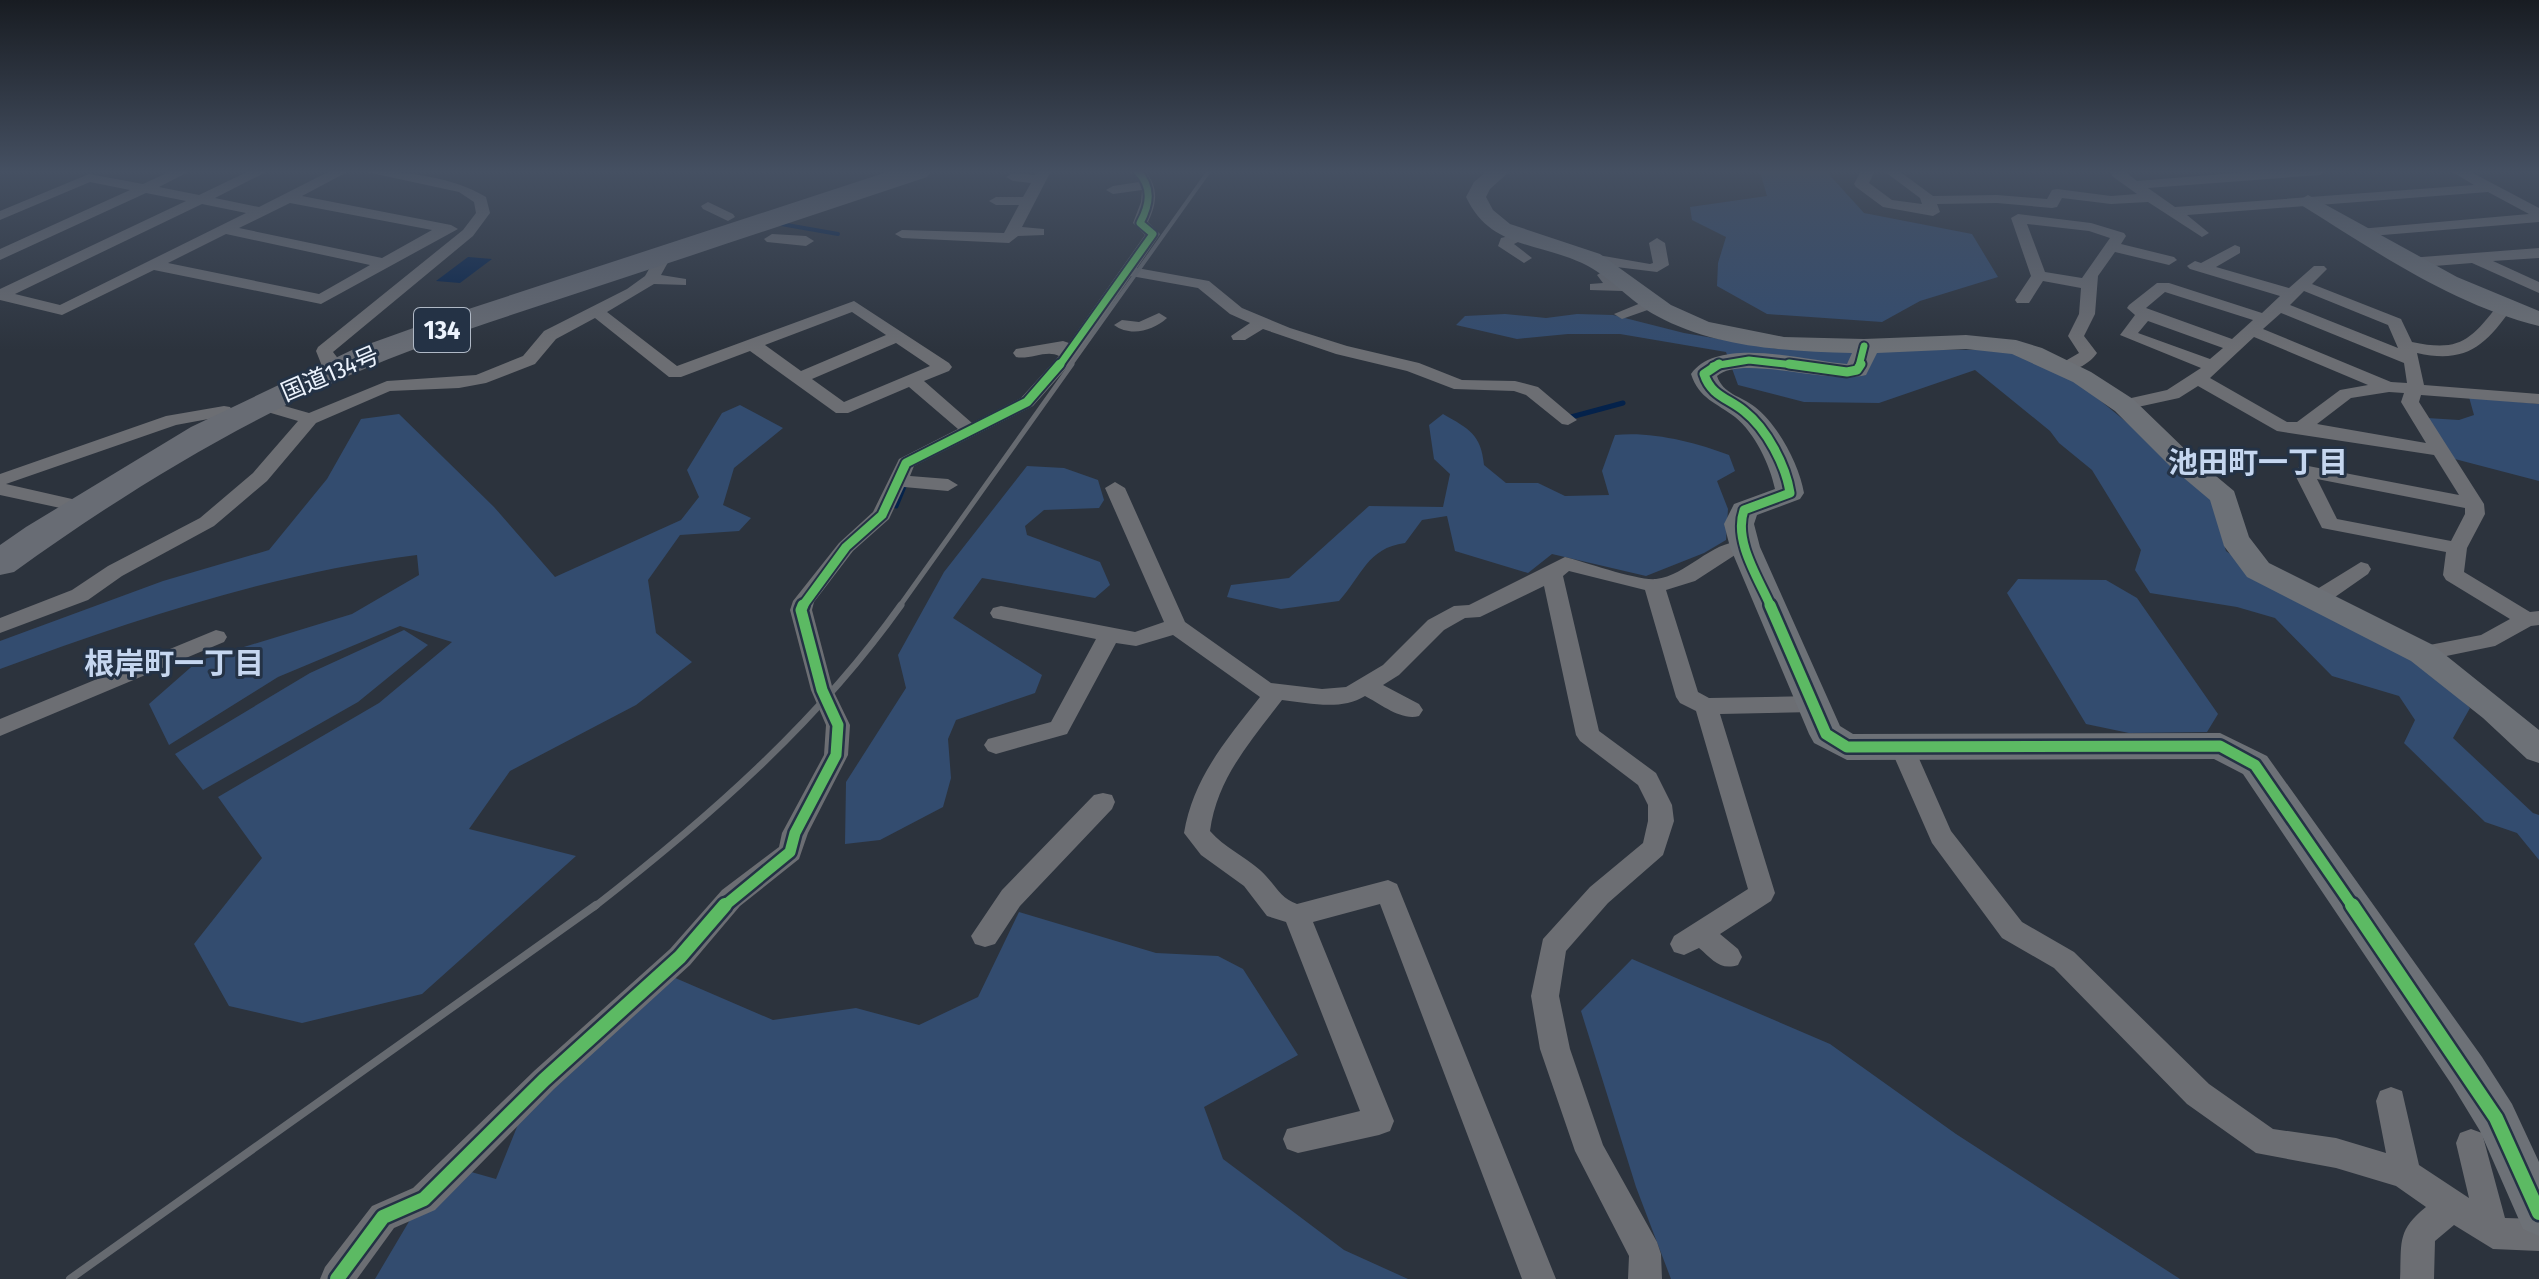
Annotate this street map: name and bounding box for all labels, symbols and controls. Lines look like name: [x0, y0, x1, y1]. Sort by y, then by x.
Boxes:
road number: 134: [414, 308, 470, 352]
street label: 国道134号: [277, 341, 383, 407]
district label: 池田町一丁目: [2168, 445, 2348, 481]
district label: 根岸町一丁目: [84, 646, 264, 682]

